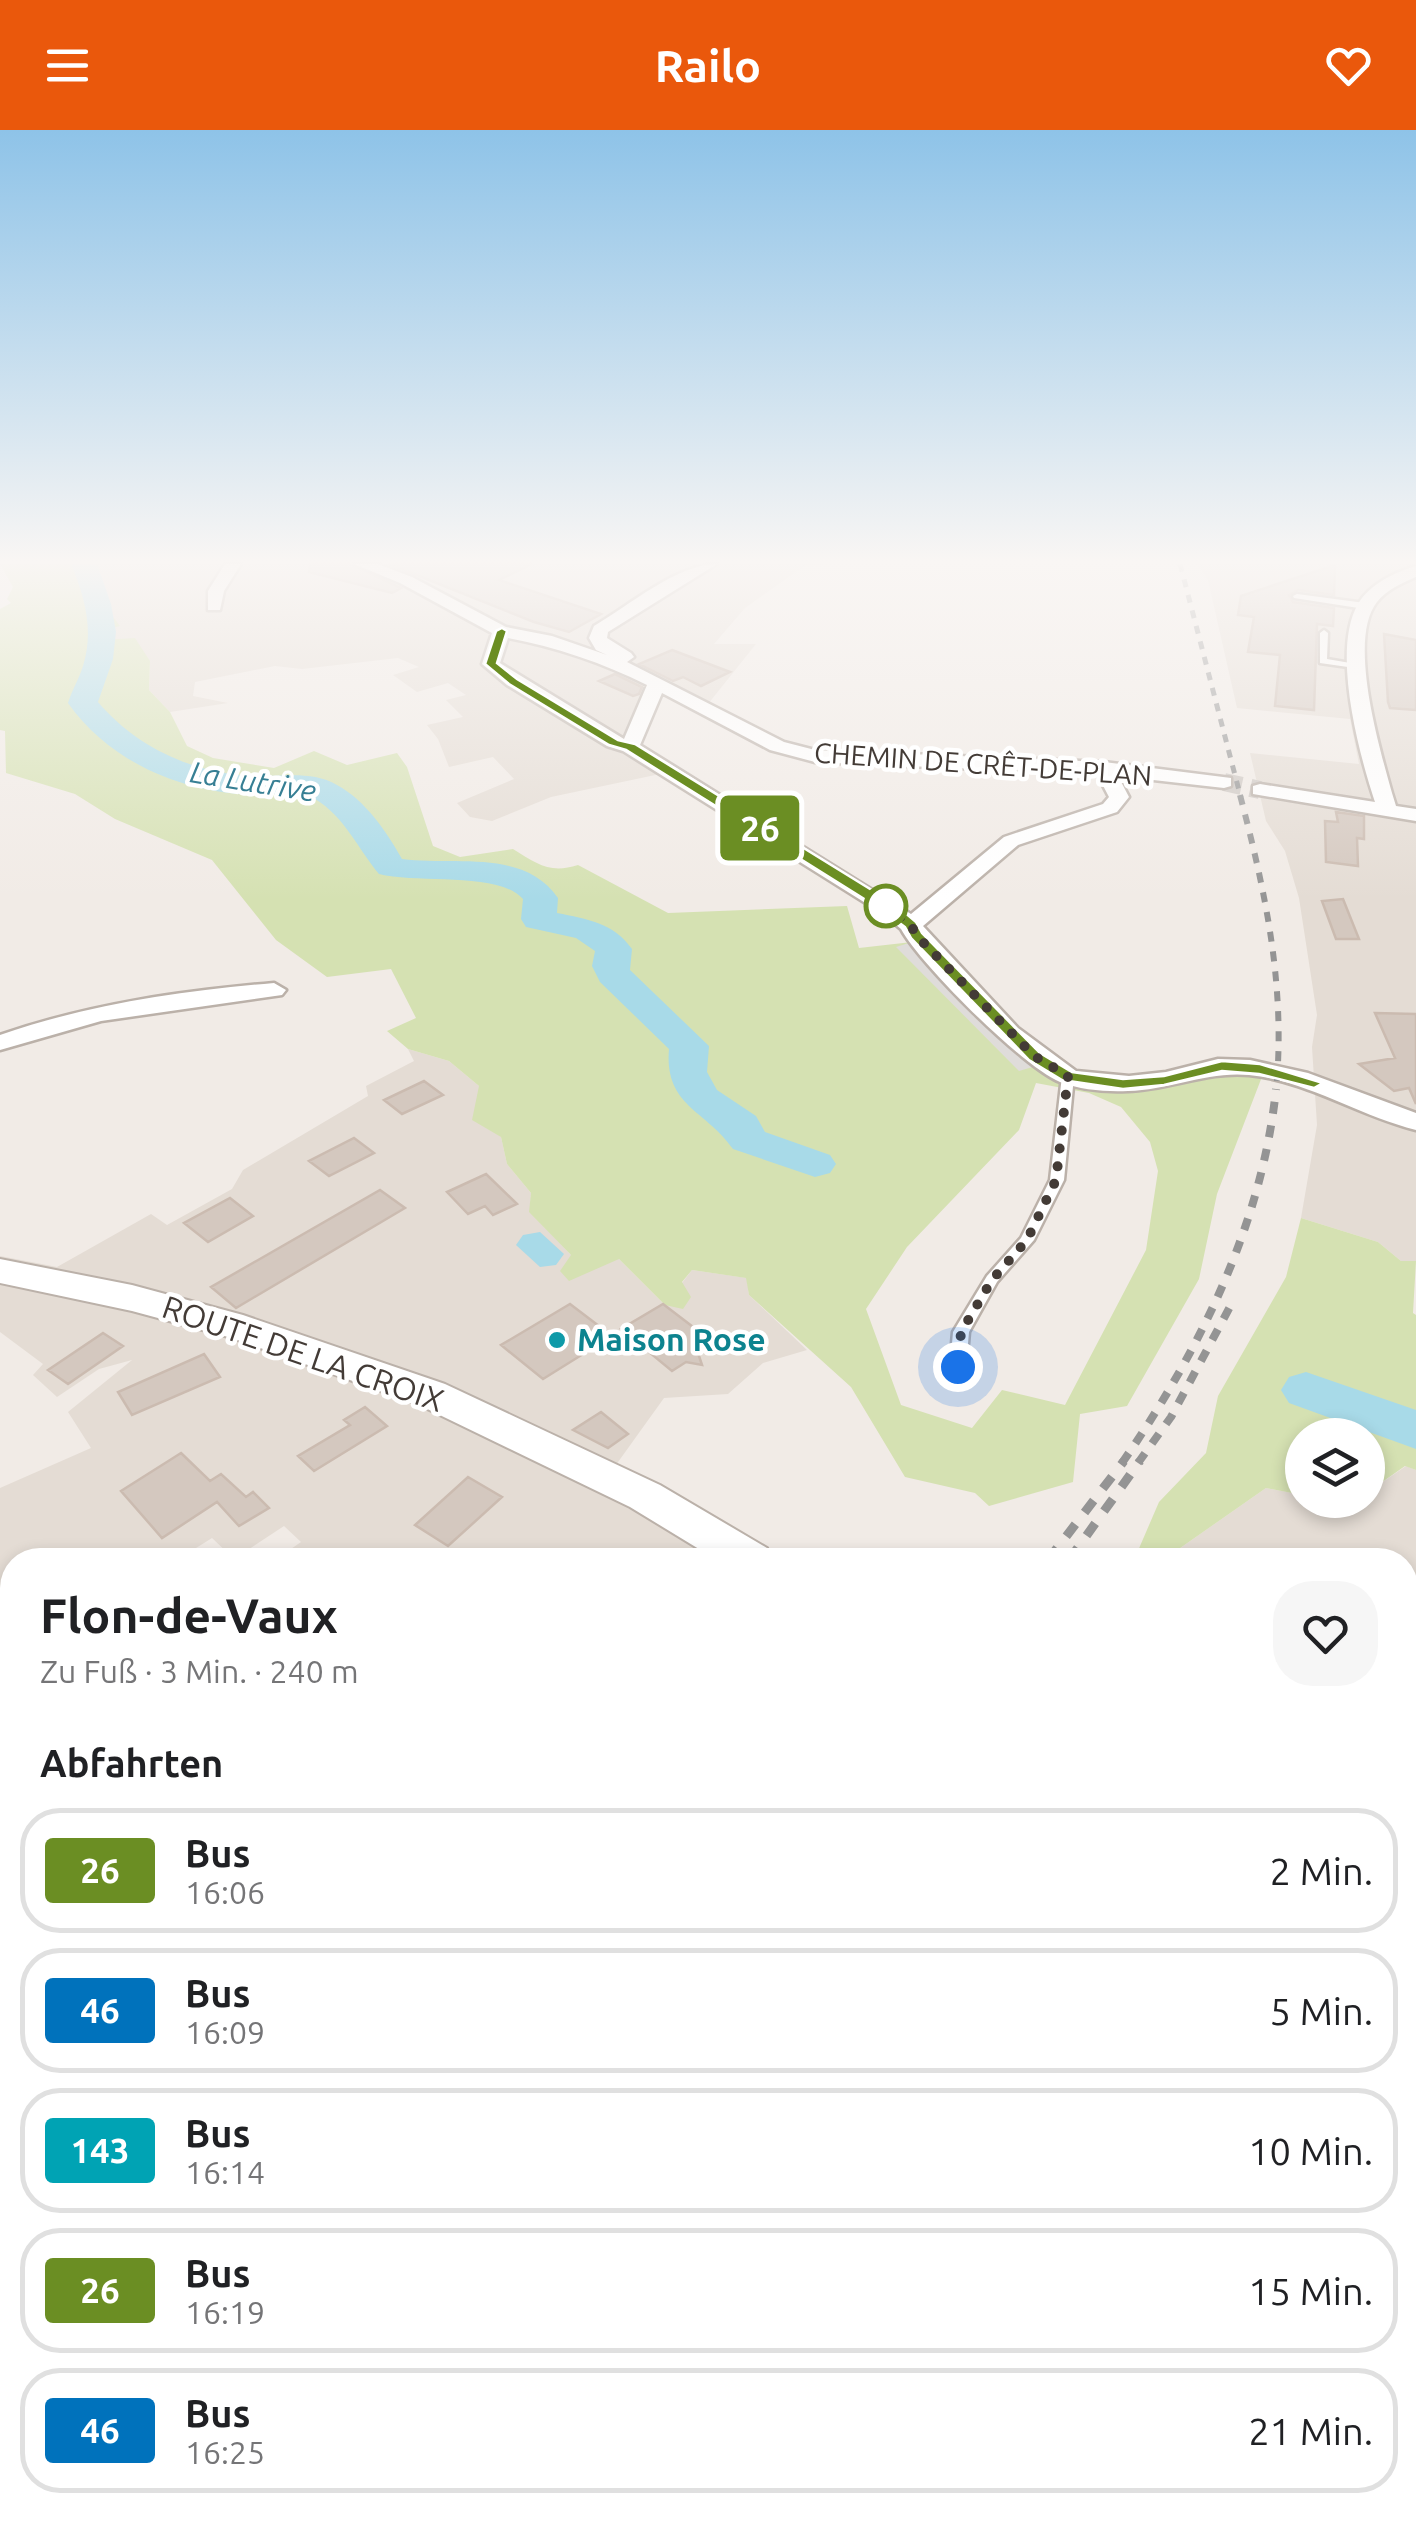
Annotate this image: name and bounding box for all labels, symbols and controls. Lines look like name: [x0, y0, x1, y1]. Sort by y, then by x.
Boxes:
icon: menu: [40, 38, 95, 93]
icon: heart: [1321, 38, 1376, 93]
text: Railo: [655, 40, 761, 91]
street label: CHEMIN DE CRÊT-DE-PLAN: [813, 735, 1153, 791]
water label: La Lutrive: [188, 754, 318, 808]
line badge: 26: [715, 796, 805, 860]
text: 26: [740, 808, 780, 848]
unlabelled marker: [865, 885, 907, 927]
street label: ROUTE DE LA CROIX: [158, 1288, 449, 1418]
place label: Maison Rose: [577, 1321, 766, 1357]
marker: Maison Rose: [546, 1329, 568, 1351]
your location: [933, 1342, 983, 1392]
map controls: [1285, 1418, 1385, 1518]
button: layers: [1285, 1418, 1385, 1518]
button: heart: [1273, 1581, 1378, 1686]
text: Flon-de-Vaux: [40, 1588, 338, 1642]
text: Zu Fuß · 3 Min. · 240 m: [40, 1653, 359, 1689]
text: Abfahrten: [40, 1742, 223, 1784]
text: Bus: [185, 1832, 250, 1874]
text: 26: [80, 1850, 120, 1890]
text: 2 Min.: [1270, 1850, 1373, 1892]
text: 16:06: [185, 1874, 265, 1910]
text: Bus: [185, 1972, 250, 2014]
text: 46: [80, 1990, 120, 2030]
text: 5 Min.: [1270, 1990, 1373, 2032]
text: 16:09: [185, 2014, 265, 2050]
text: Bus: [185, 2112, 250, 2154]
text: 143: [70, 2130, 130, 2170]
text: 10 Min.: [1248, 2130, 1373, 2172]
text: 16:14: [185, 2154, 265, 2190]
text: Bus: [185, 2252, 250, 2294]
text: 26: [80, 2270, 120, 2310]
text: 15 Min.: [1248, 2270, 1373, 2312]
text: 16:19: [185, 2294, 265, 2330]
text: Bus: [185, 2392, 250, 2434]
text: 46: [80, 2410, 120, 2450]
text: 21 Min.: [1248, 2410, 1373, 2452]
text: 16:25: [185, 2434, 265, 2470]

